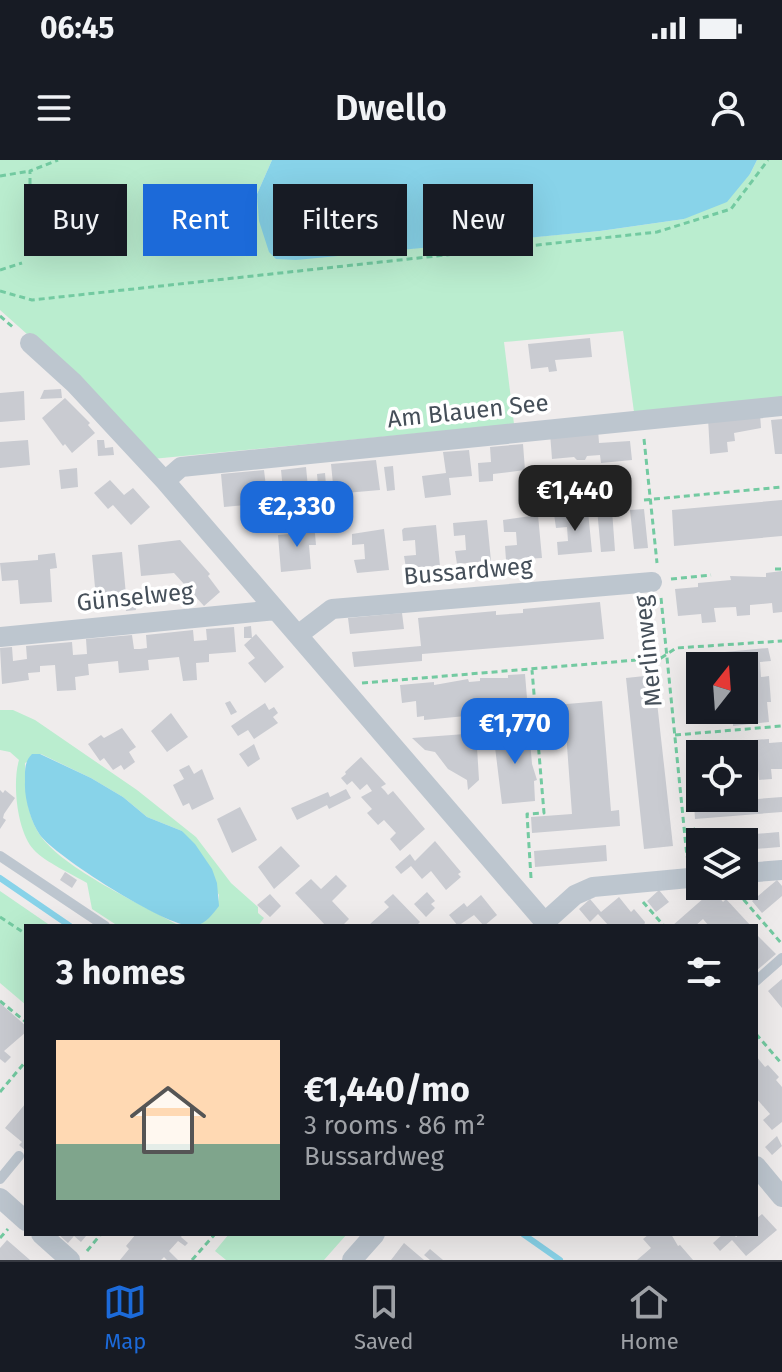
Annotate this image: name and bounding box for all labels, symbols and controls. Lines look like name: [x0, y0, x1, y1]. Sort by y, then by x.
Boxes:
text: 06:45: [40, 10, 114, 46]
icon: menu: [32, 86, 76, 130]
text: Dwello: [335, 86, 447, 130]
icon: person: [706, 86, 750, 130]
chip: Buy: [24, 184, 127, 256]
chip: Rent: [143, 184, 257, 256]
chip: Filters: [273, 184, 407, 256]
chip: New: [423, 184, 533, 256]
street label: Am Blauen See: [386, 389, 550, 433]
pin: €1,440: [510, 465, 640, 533]
text: €1,440: [537, 475, 613, 506]
pin: €2,330: [232, 481, 362, 549]
text: €2,330: [258, 491, 336, 522]
street label: Bussardweg: [402, 551, 534, 591]
street label: Günselweg: [75, 577, 195, 617]
street label: Merlinweg: [628, 594, 668, 708]
north arrow: [686, 652, 758, 724]
map controls: [686, 652, 758, 900]
pin: €1,770: [450, 698, 580, 766]
text: €1,770: [479, 708, 551, 739]
button: locate: [686, 740, 758, 812]
button: layers: [686, 828, 758, 900]
icon: filters: [682, 950, 726, 994]
text: 3 homes: [56, 952, 185, 993]
text: €1,440/mo: [304, 1069, 470, 1110]
icon: home: [120, 1072, 216, 1168]
text: 3 rooms · 86 m²: [304, 1110, 486, 1141]
text: Bussardweg: [304, 1141, 444, 1172]
tab: Map: [103, 1280, 147, 1355]
tab: Saved: [354, 1280, 413, 1355]
tab: Home: [620, 1280, 679, 1355]

